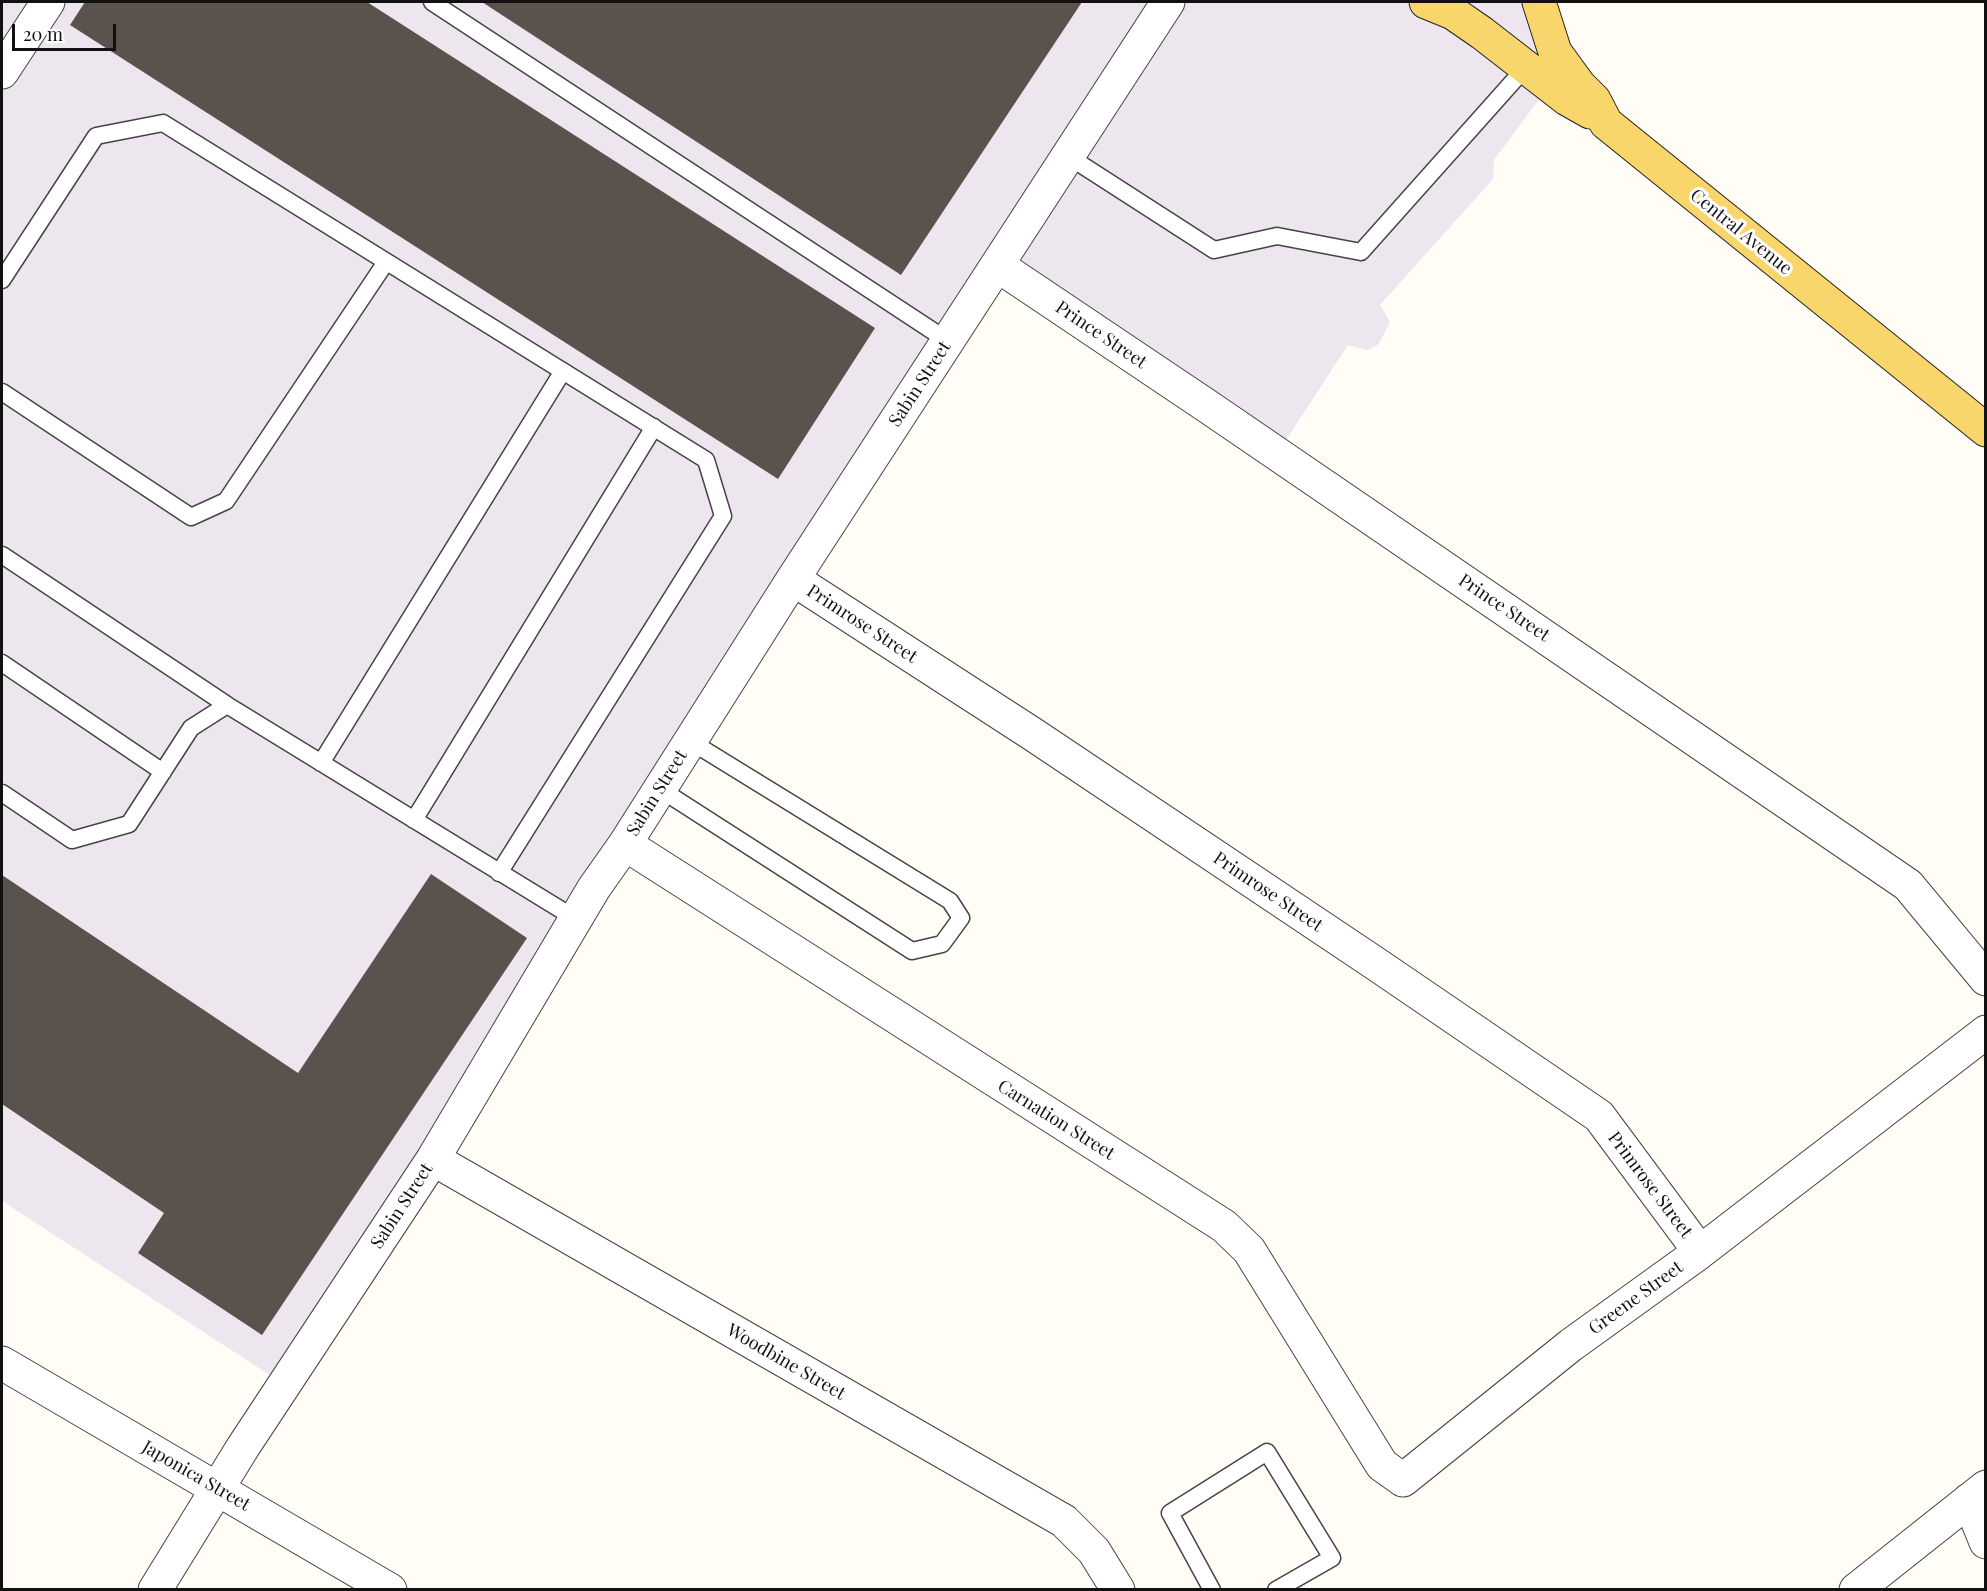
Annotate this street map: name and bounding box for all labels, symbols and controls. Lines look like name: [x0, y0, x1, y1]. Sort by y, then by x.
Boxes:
scale bar: [15, 12, 118, 50]
text: 20 m: [23, 22, 63, 46]
street label: Central Avenue: [1686, 184, 1796, 280]
street label: Prince Street: [1051, 297, 1151, 373]
street label: Sabin Street: [884, 337, 956, 431]
street label: Prince Street: [1454, 570, 1554, 646]
street label: Primrose Street: [803, 580, 921, 668]
street label: Sabin Street: [622, 746, 692, 840]
street label: Primrose Street: [1209, 847, 1327, 937]
street label: Carnation Street: [993, 1075, 1119, 1165]
street label: Primrose Street: [1603, 1128, 1697, 1242]
street label: Sabin Street: [366, 1159, 438, 1253]
street label: Greene Street: [1585, 1257, 1687, 1339]
street label: Woodbine Street: [723, 1319, 849, 1405]
street label: Japonica Street: [138, 1436, 254, 1516]

